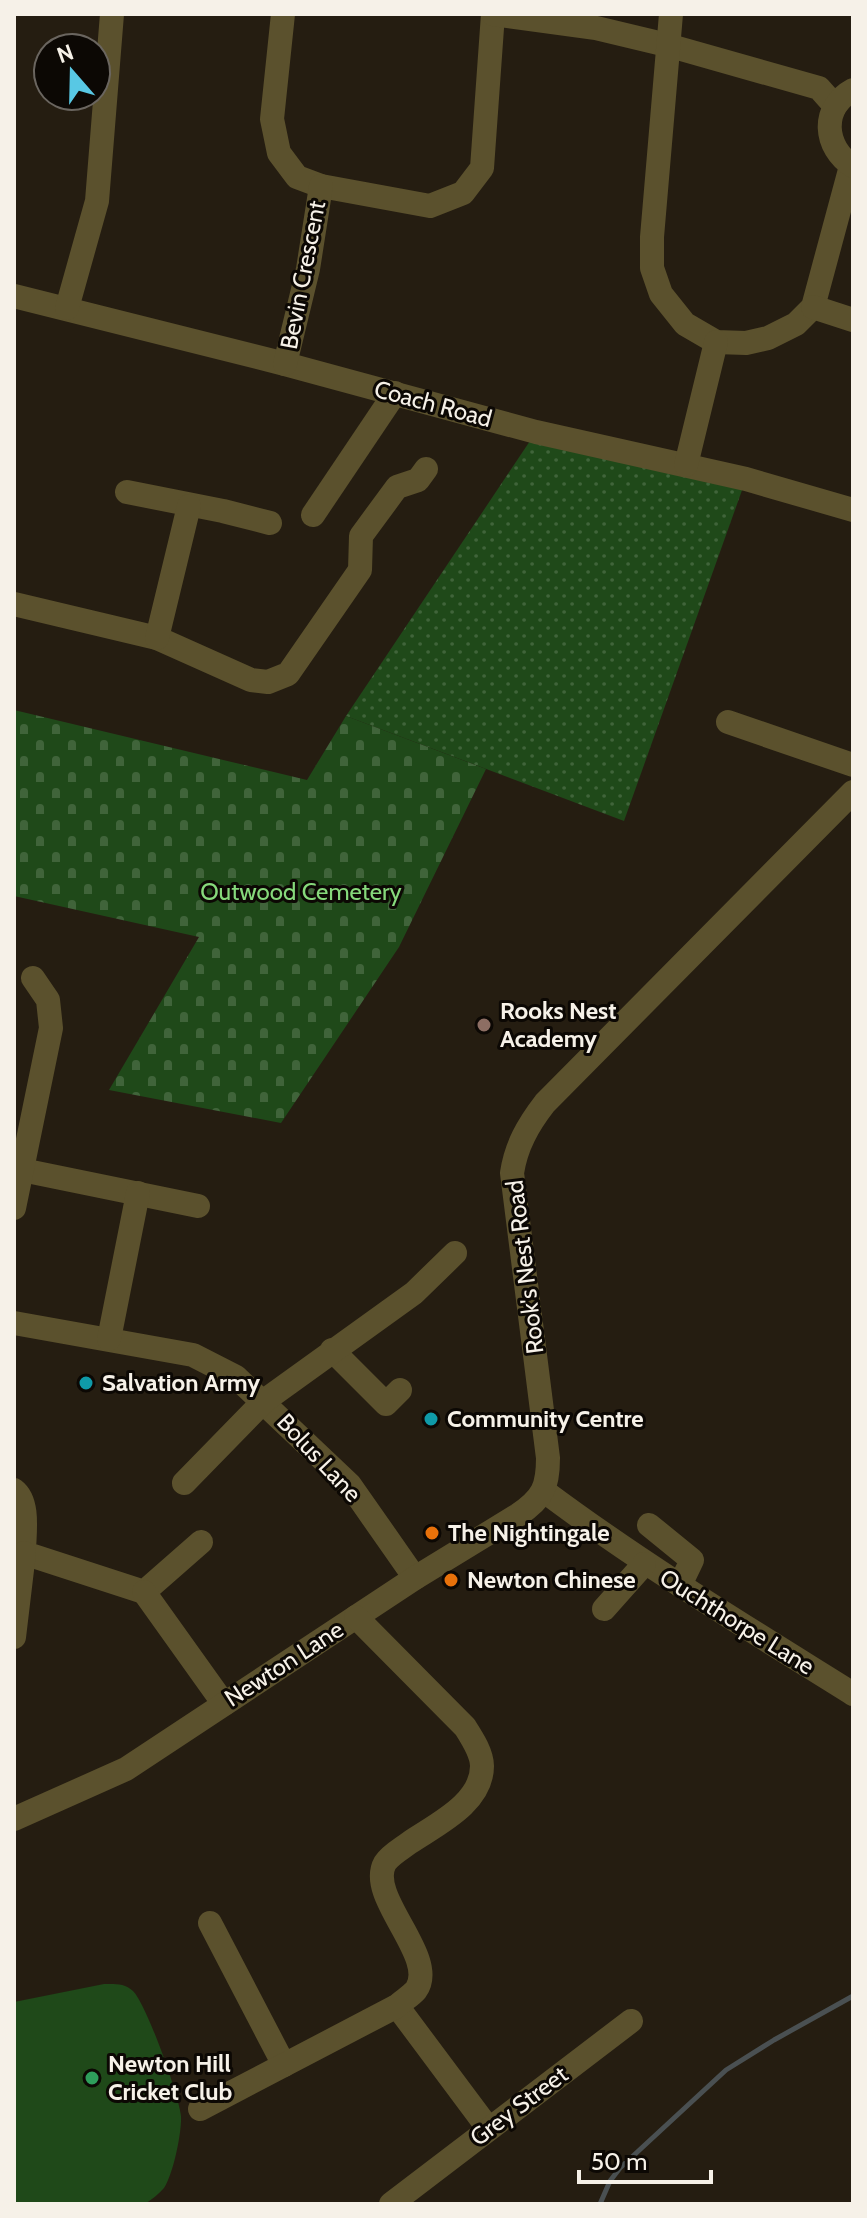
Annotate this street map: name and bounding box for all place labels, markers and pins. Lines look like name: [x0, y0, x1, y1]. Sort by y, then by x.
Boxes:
place label: Rooks Nest Academy: [500, 996, 617, 1053]
marker: Rooks Nest Academy: [475, 1016, 493, 1034]
place label: Salvation Army: [102, 1368, 260, 1397]
marker: Salvation Army: [77, 1374, 95, 1392]
place label: Community Centre: [447, 1404, 644, 1433]
marker: Community Centre: [422, 1410, 440, 1428]
place label: The Nightingale: [448, 1518, 610, 1547]
marker: The Nightingale: [423, 1524, 441, 1542]
place label: Newton Chinese: [467, 1565, 636, 1594]
marker: Newton Chinese: [442, 1571, 460, 1589]
place label: Newton Hill Cricket Club: [108, 2049, 232, 2106]
marker: Newton Hill Cricket Club: [83, 2069, 101, 2087]

